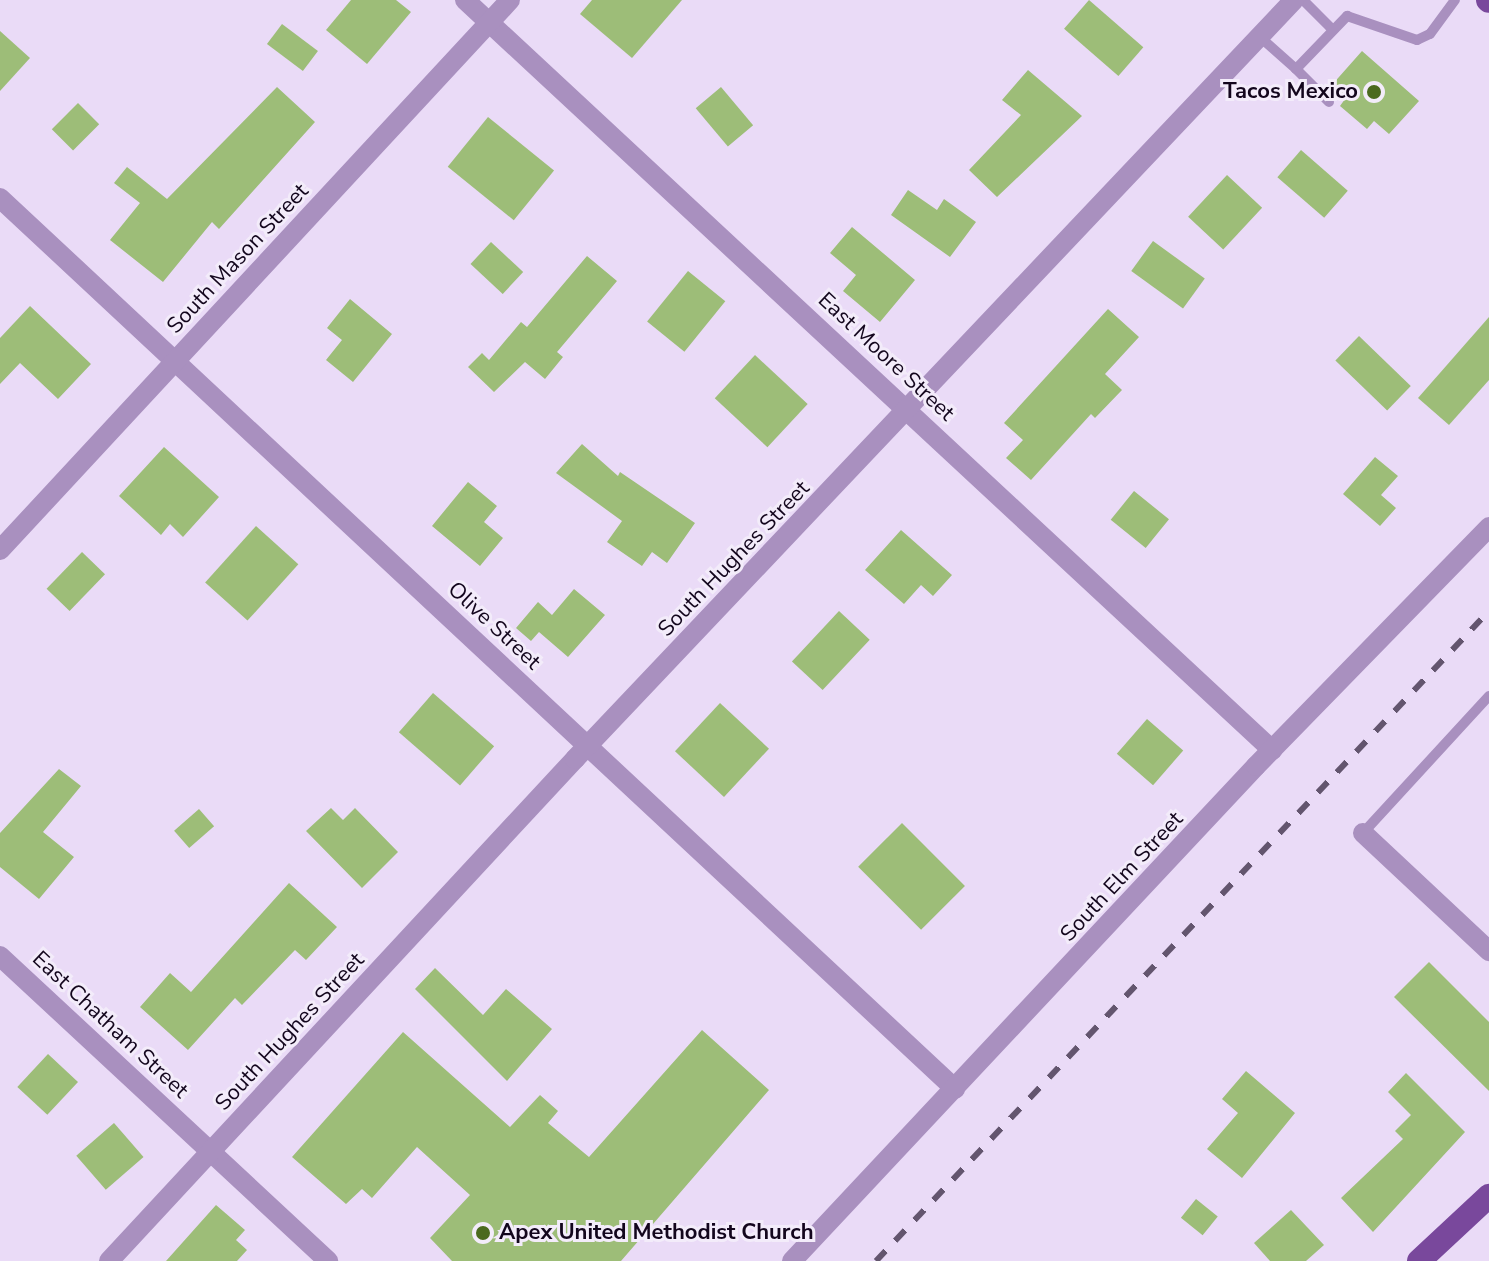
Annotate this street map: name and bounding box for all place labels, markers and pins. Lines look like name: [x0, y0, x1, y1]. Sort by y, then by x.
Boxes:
place label: Tacos Mexico: [1223, 79, 1358, 105]
marker: Tacos Mexico: [1365, 83, 1383, 101]
place label: Apex United Methodist Church: [499, 1220, 814, 1246]
marker: Apex United Methodist Church: [474, 1224, 492, 1242]

